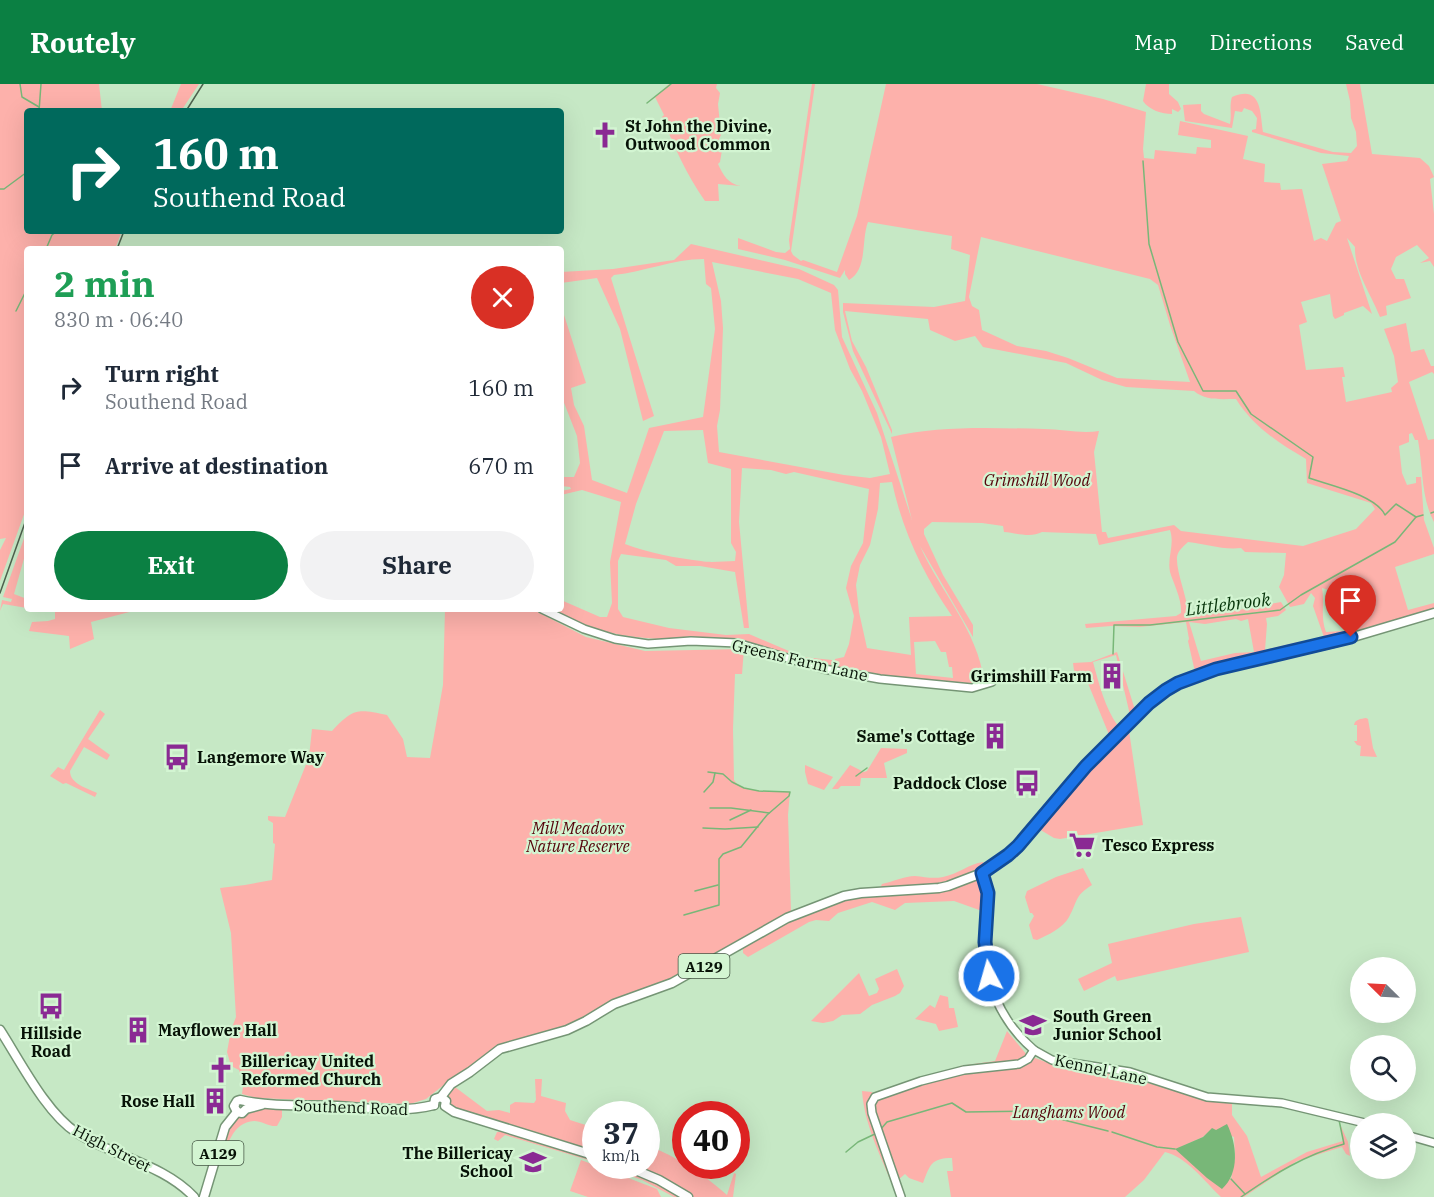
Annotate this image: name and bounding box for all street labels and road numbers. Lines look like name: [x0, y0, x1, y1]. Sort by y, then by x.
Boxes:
street label: Greens Farm Lane: [730, 635, 870, 685]
road number: A129: [678, 954, 730, 978]
street label: Kennel Lane: [1053, 1049, 1149, 1089]
street label: Southend Road: [293, 1095, 409, 1119]
street label: High Street: [70, 1120, 155, 1176]
road number: A129: [192, 1141, 244, 1165]

